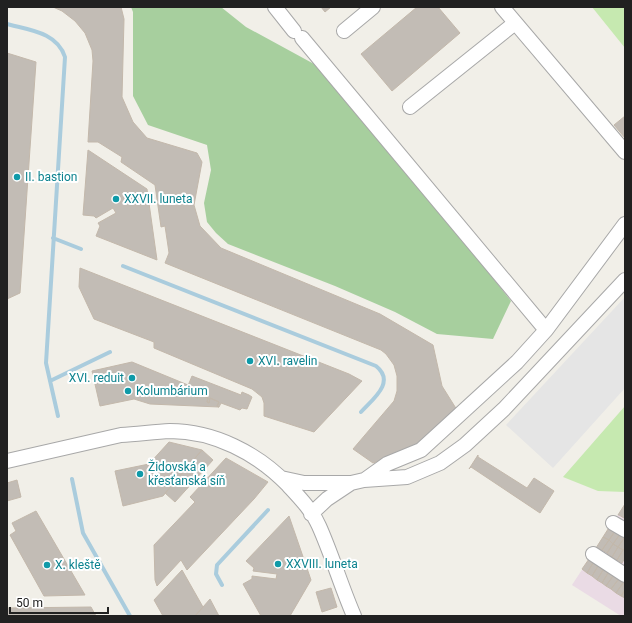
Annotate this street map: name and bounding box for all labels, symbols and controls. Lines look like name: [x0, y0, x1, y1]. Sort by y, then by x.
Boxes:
place label: II. bastion: [25, 170, 77, 184]
marker: II. bastion: [12, 172, 22, 182]
place label: XXVII. luneta: [124, 192, 192, 206]
marker: XXVII. luneta: [111, 194, 121, 204]
place label: XVI. ravelin: [258, 354, 317, 368]
marker: XVI. ravelin: [245, 356, 255, 366]
place label: XVI. reduit: [69, 371, 124, 385]
marker: XVI. reduit: [127, 373, 137, 383]
place label: Kolumbárium: [136, 384, 208, 398]
marker: Kolumbárium: [123, 386, 133, 396]
place label: Židovská a křesťanská síň: [148, 459, 225, 488]
marker: Židovská a křesťanská síň: [135, 469, 145, 479]
place label: XXVIII. luneta: [286, 557, 358, 571]
place label: X. kleště: [55, 558, 101, 572]
marker: XXVIII. luneta: [273, 559, 283, 569]
marker: X. kleště: [42, 560, 52, 570]
scale bar: [10, 589, 108, 615]
text: 50 m: [16, 596, 43, 610]

